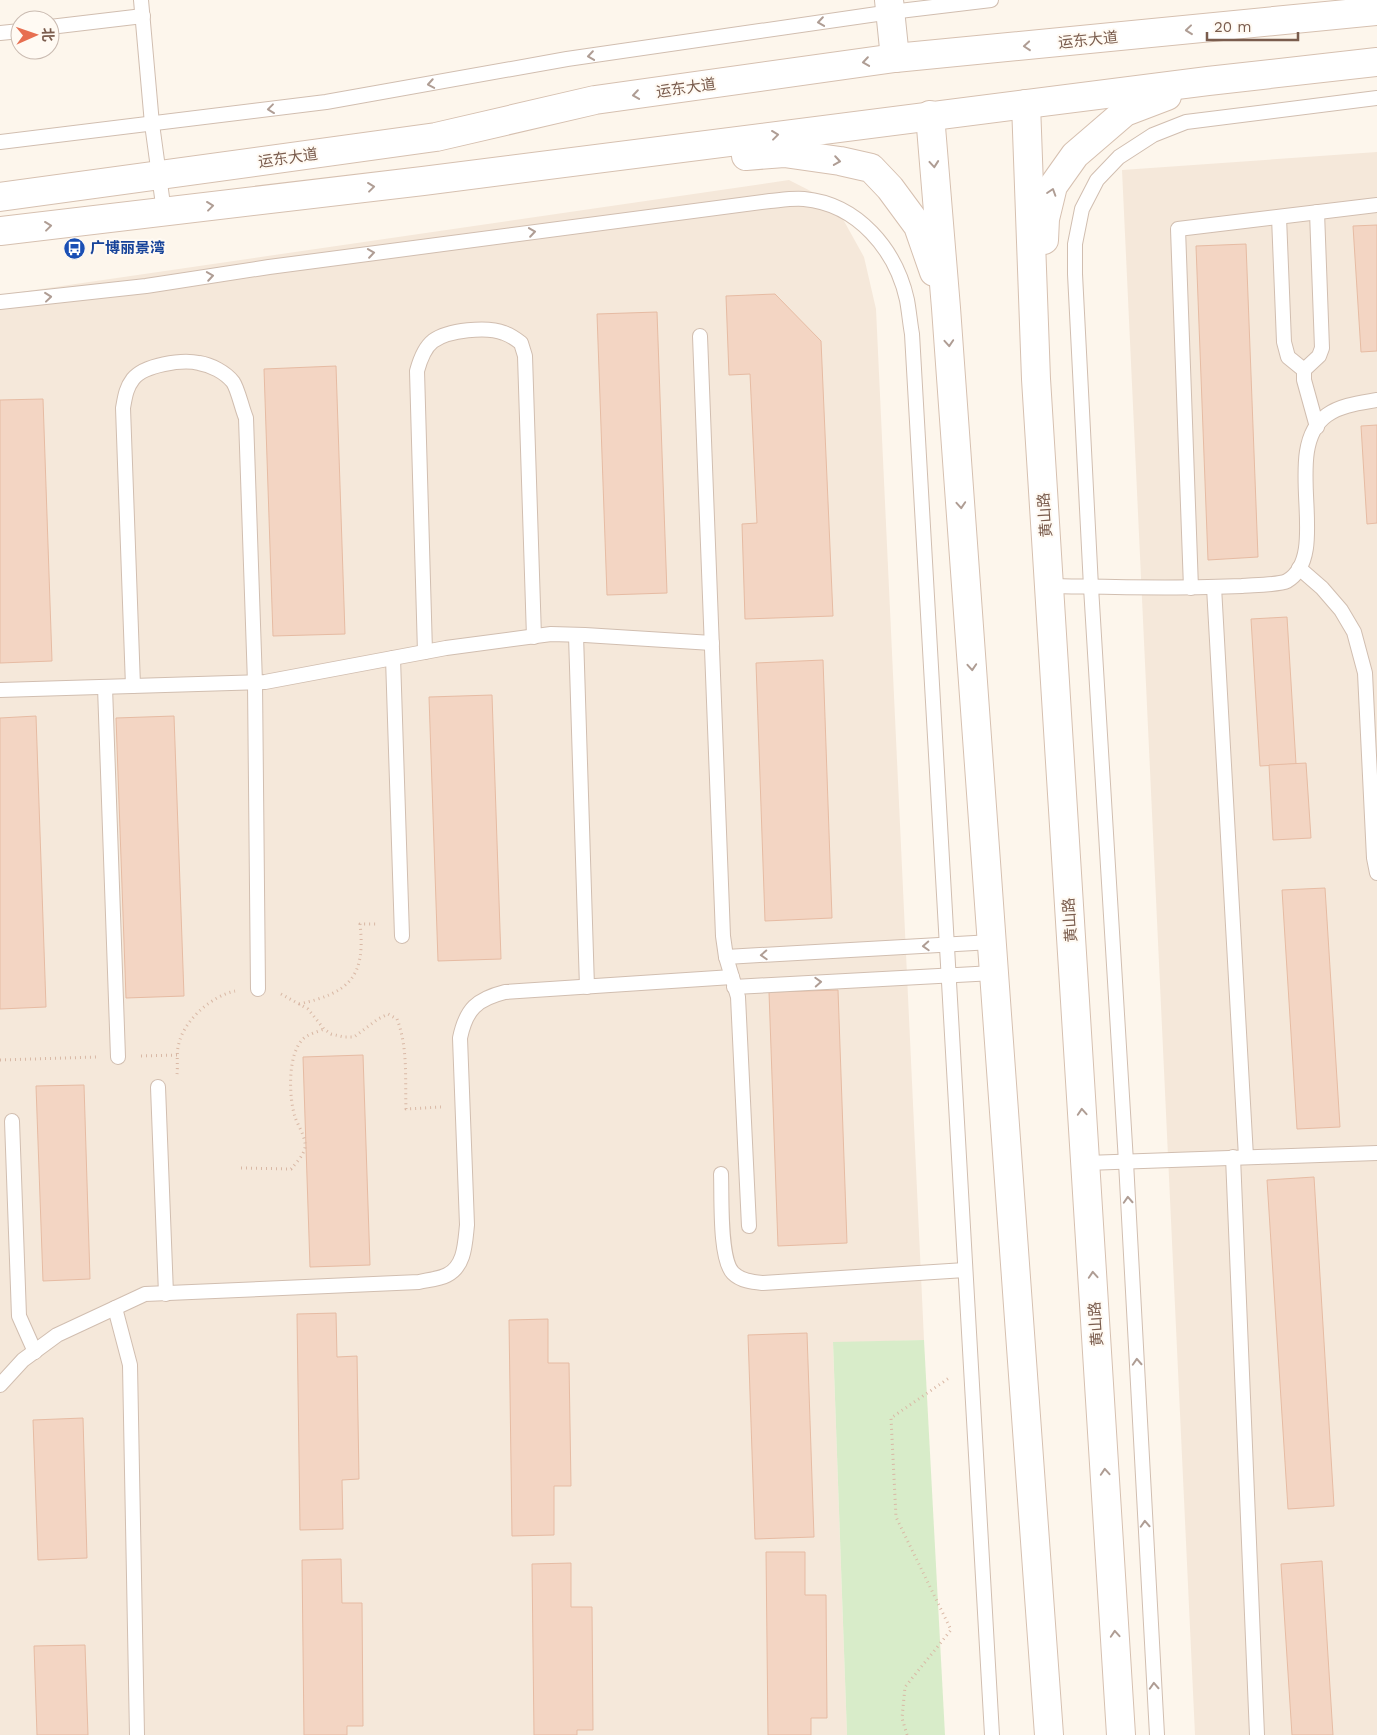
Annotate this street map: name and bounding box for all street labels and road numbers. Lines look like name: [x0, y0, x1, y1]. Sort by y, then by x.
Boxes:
street label: 运东大道: [1057, 28, 1119, 52]
street label: 运东大道: [655, 75, 717, 101]
street label: 运东大道: [257, 145, 319, 171]
street label: 黄山路: [1034, 492, 1056, 538]
street label: 黄山路: [1059, 897, 1081, 943]
street label: 黄山路: [1085, 1301, 1107, 1347]

